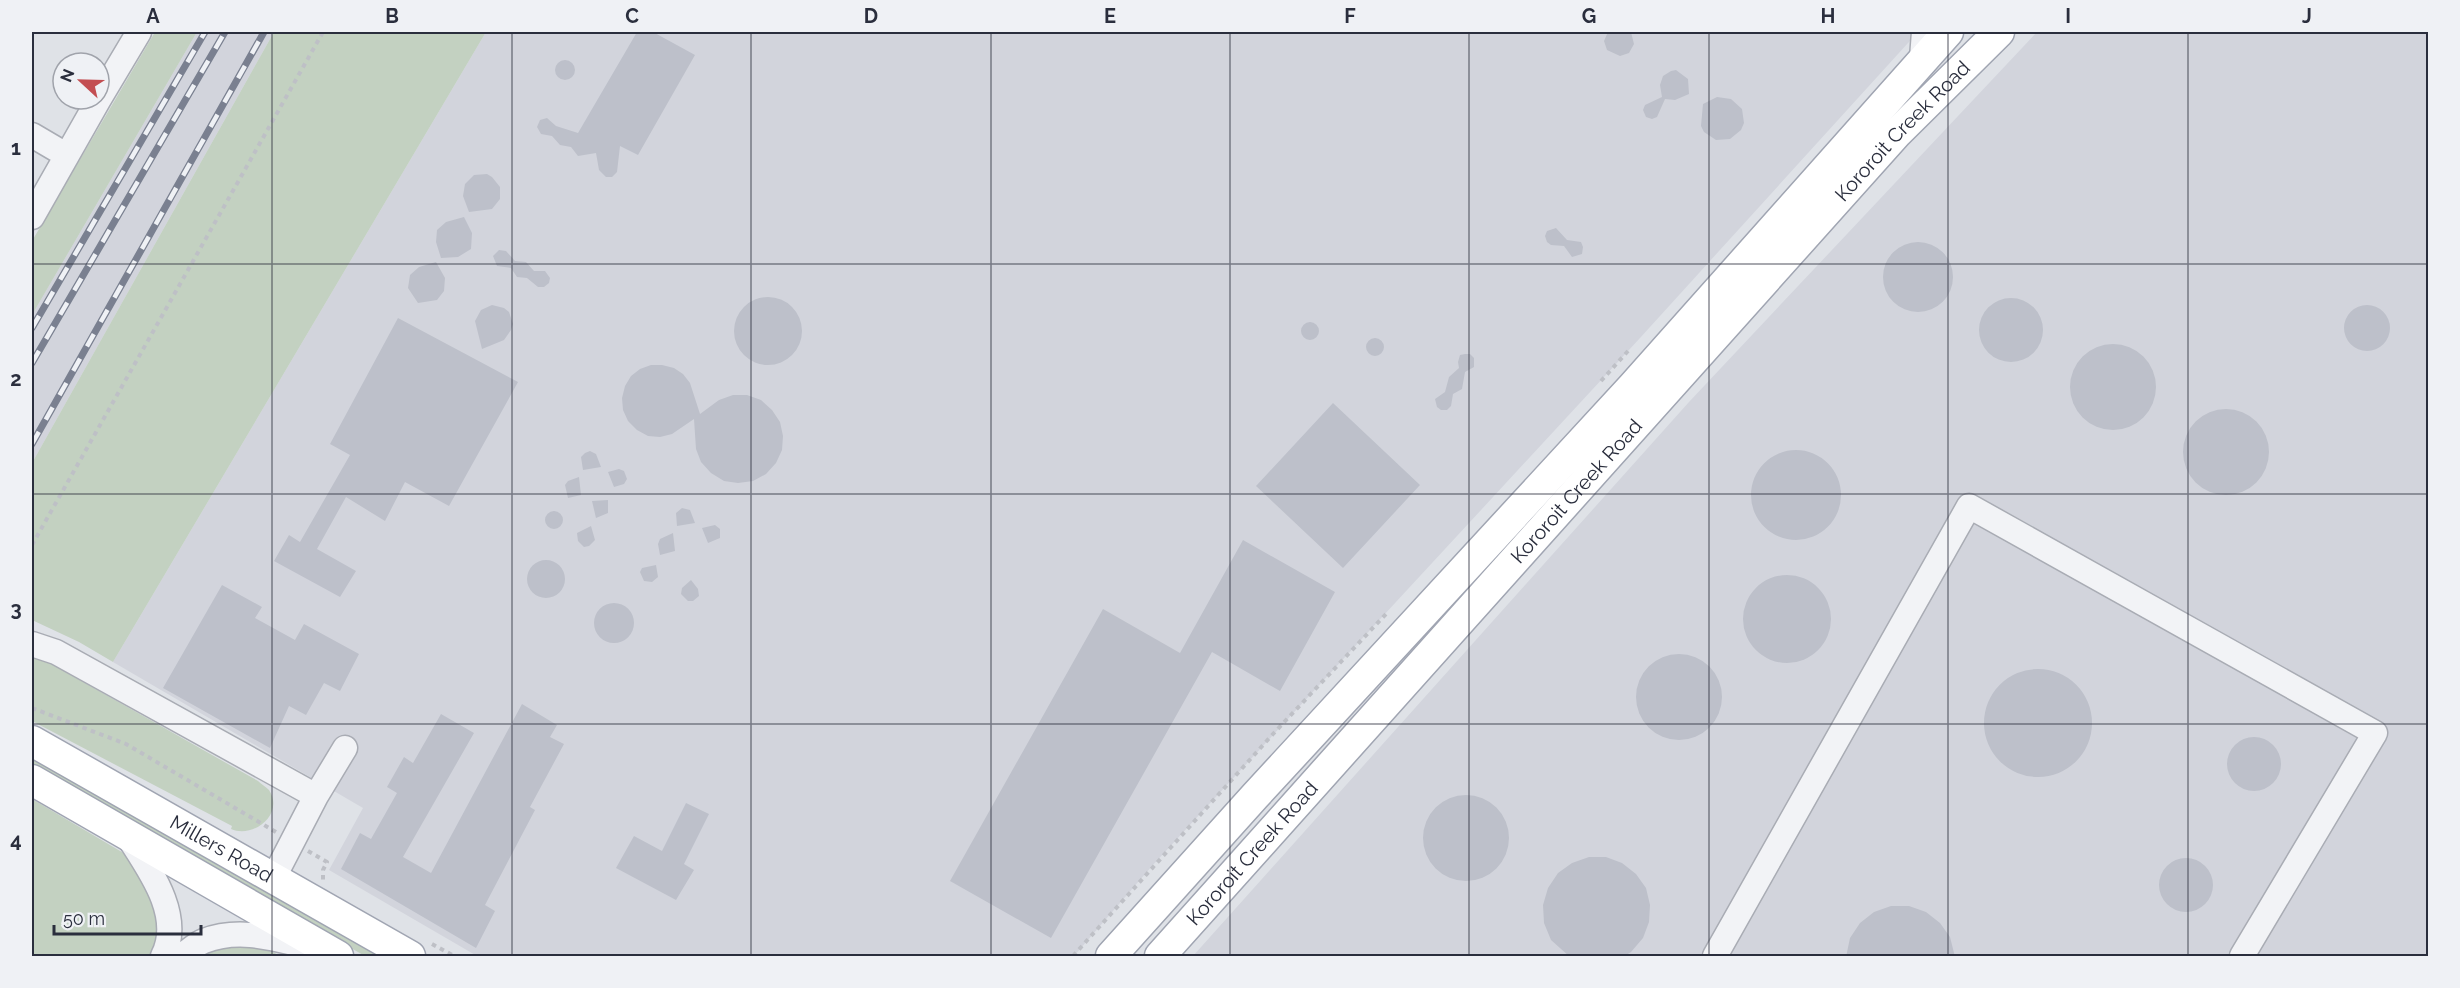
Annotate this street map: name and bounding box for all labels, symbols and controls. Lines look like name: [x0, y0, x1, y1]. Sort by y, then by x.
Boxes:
text: A: [146, 4, 160, 28]
text: B: [385, 4, 399, 28]
text: C: [625, 4, 639, 28]
text: D: [864, 4, 878, 28]
text: E: [1104, 4, 1116, 28]
text: F: [1344, 4, 1356, 28]
text: G: [1582, 4, 1596, 28]
text: H: [1821, 4, 1835, 28]
text: I: [2065, 4, 2071, 28]
text: J: [2302, 4, 2312, 28]
north arrow: [51, 51, 111, 111]
street label: Kororoit Creek Road: [1830, 56, 1975, 206]
text: N: [56, 66, 79, 85]
text: 1: [11, 136, 21, 160]
text: 2: [10, 367, 22, 391]
street label: Kororoit Creek Road: [1506, 414, 1647, 568]
text: 3: [10, 597, 22, 621]
street label: Kororoit Creek Road: [1181, 776, 1323, 930]
street label: Millers Road: [166, 810, 277, 887]
text: 4: [10, 828, 22, 852]
scale bar: [54, 898, 201, 936]
text: 50 m: [63, 908, 105, 929]

